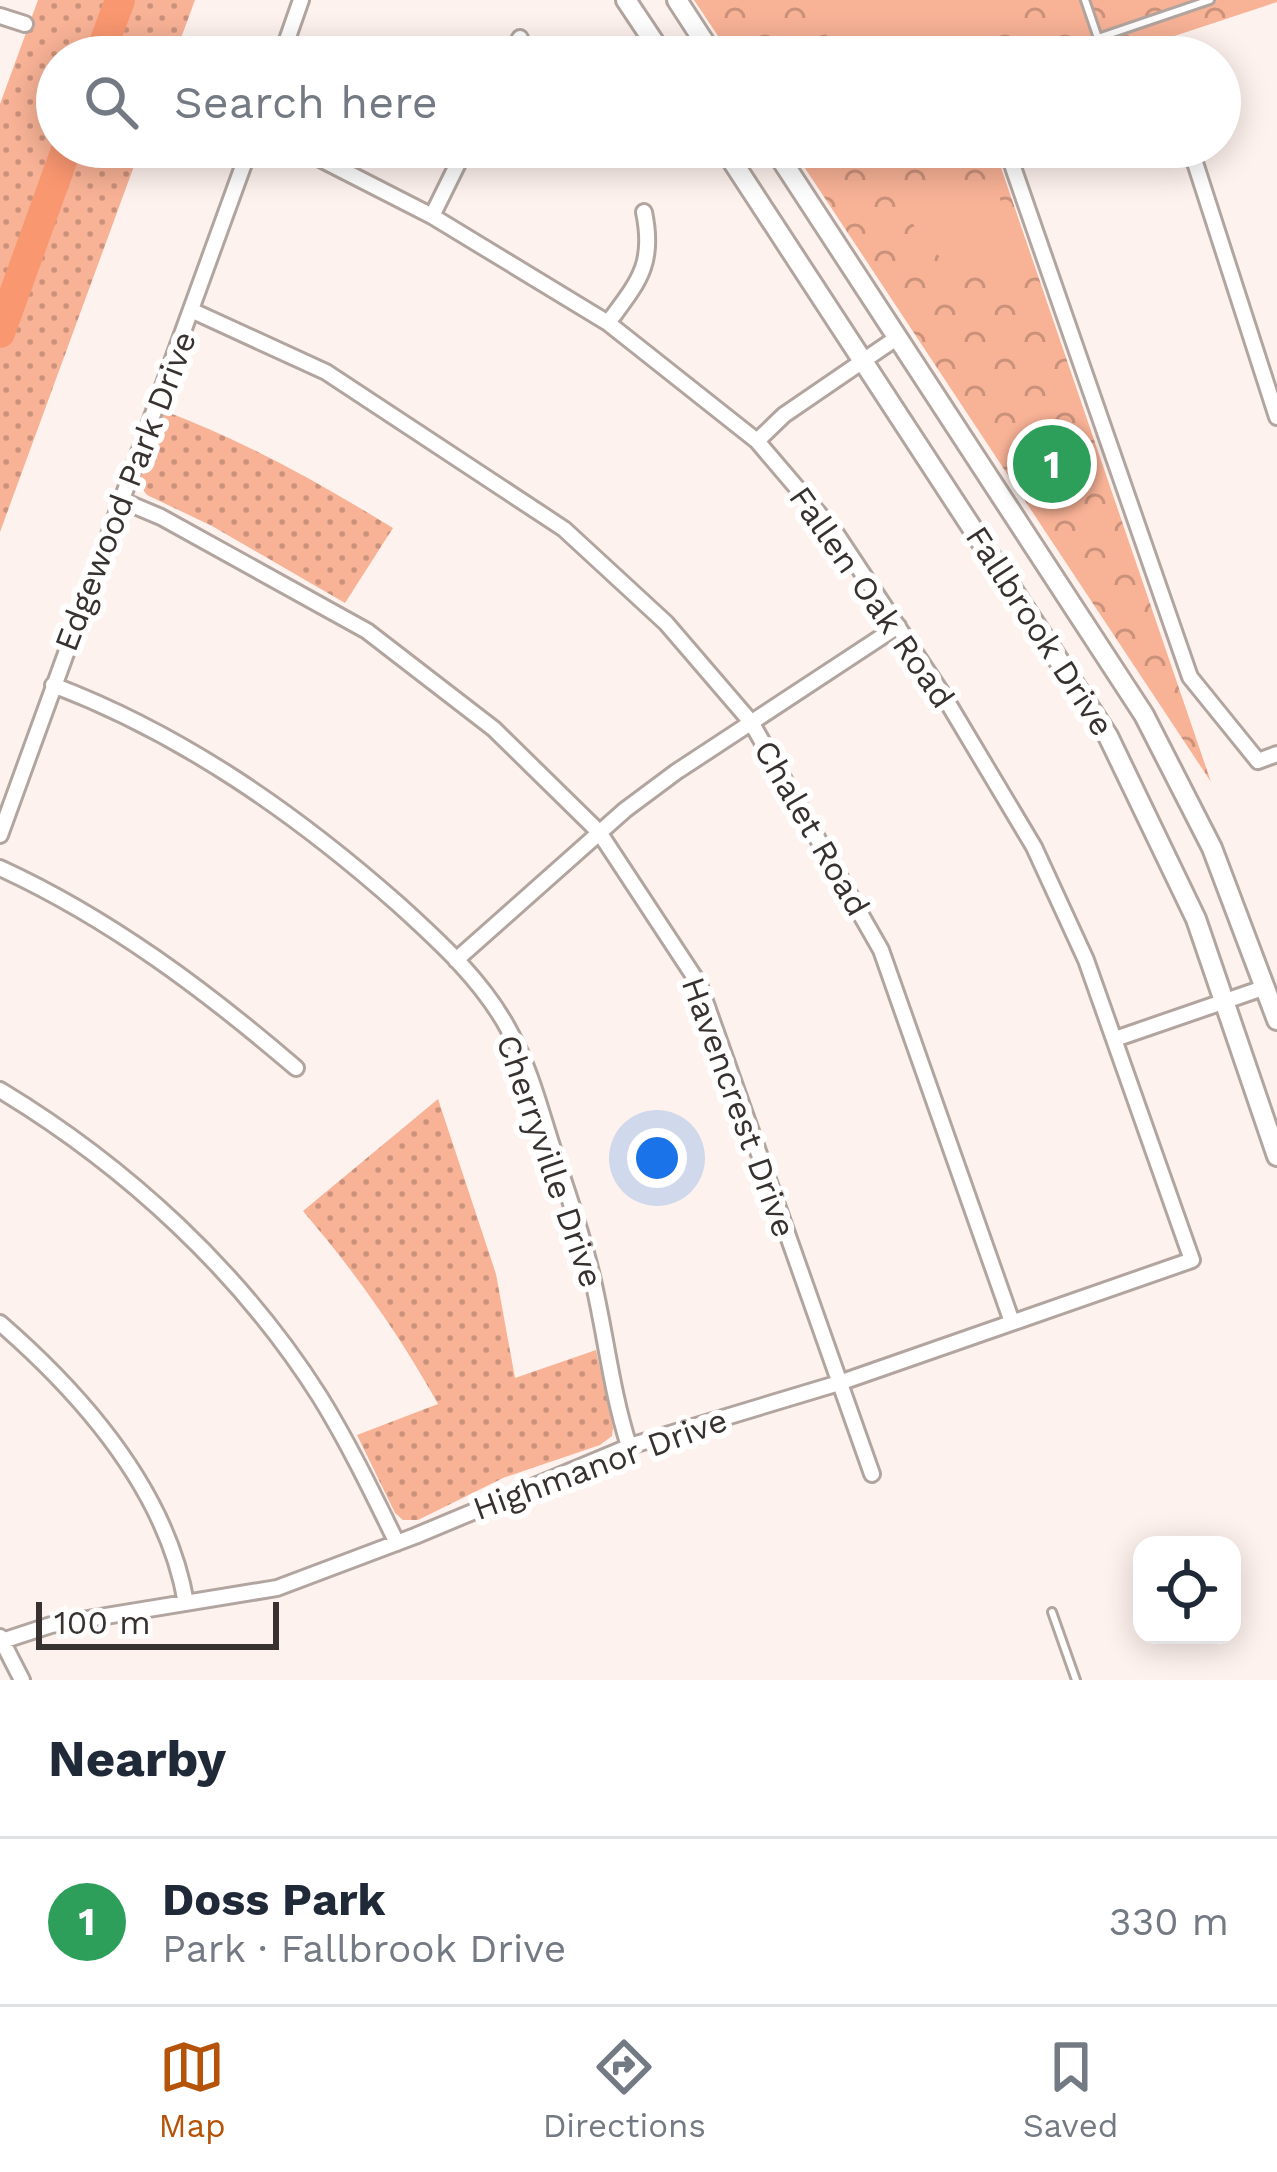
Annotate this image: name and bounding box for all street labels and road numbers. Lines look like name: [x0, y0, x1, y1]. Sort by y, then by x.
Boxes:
street label: Edgewood Park Drive: [46, 326, 204, 656]
street label: Fallen Oak Road: [781, 479, 963, 715]
street label: Fallbrook Drive: [958, 519, 1122, 743]
street label: Chalet Road: [746, 733, 878, 923]
street label: Havencrest Drive: [674, 972, 804, 1242]
street label: Cherryville Drive: [488, 1030, 612, 1292]
street label: Highmanor Drive: [468, 1400, 732, 1528]

